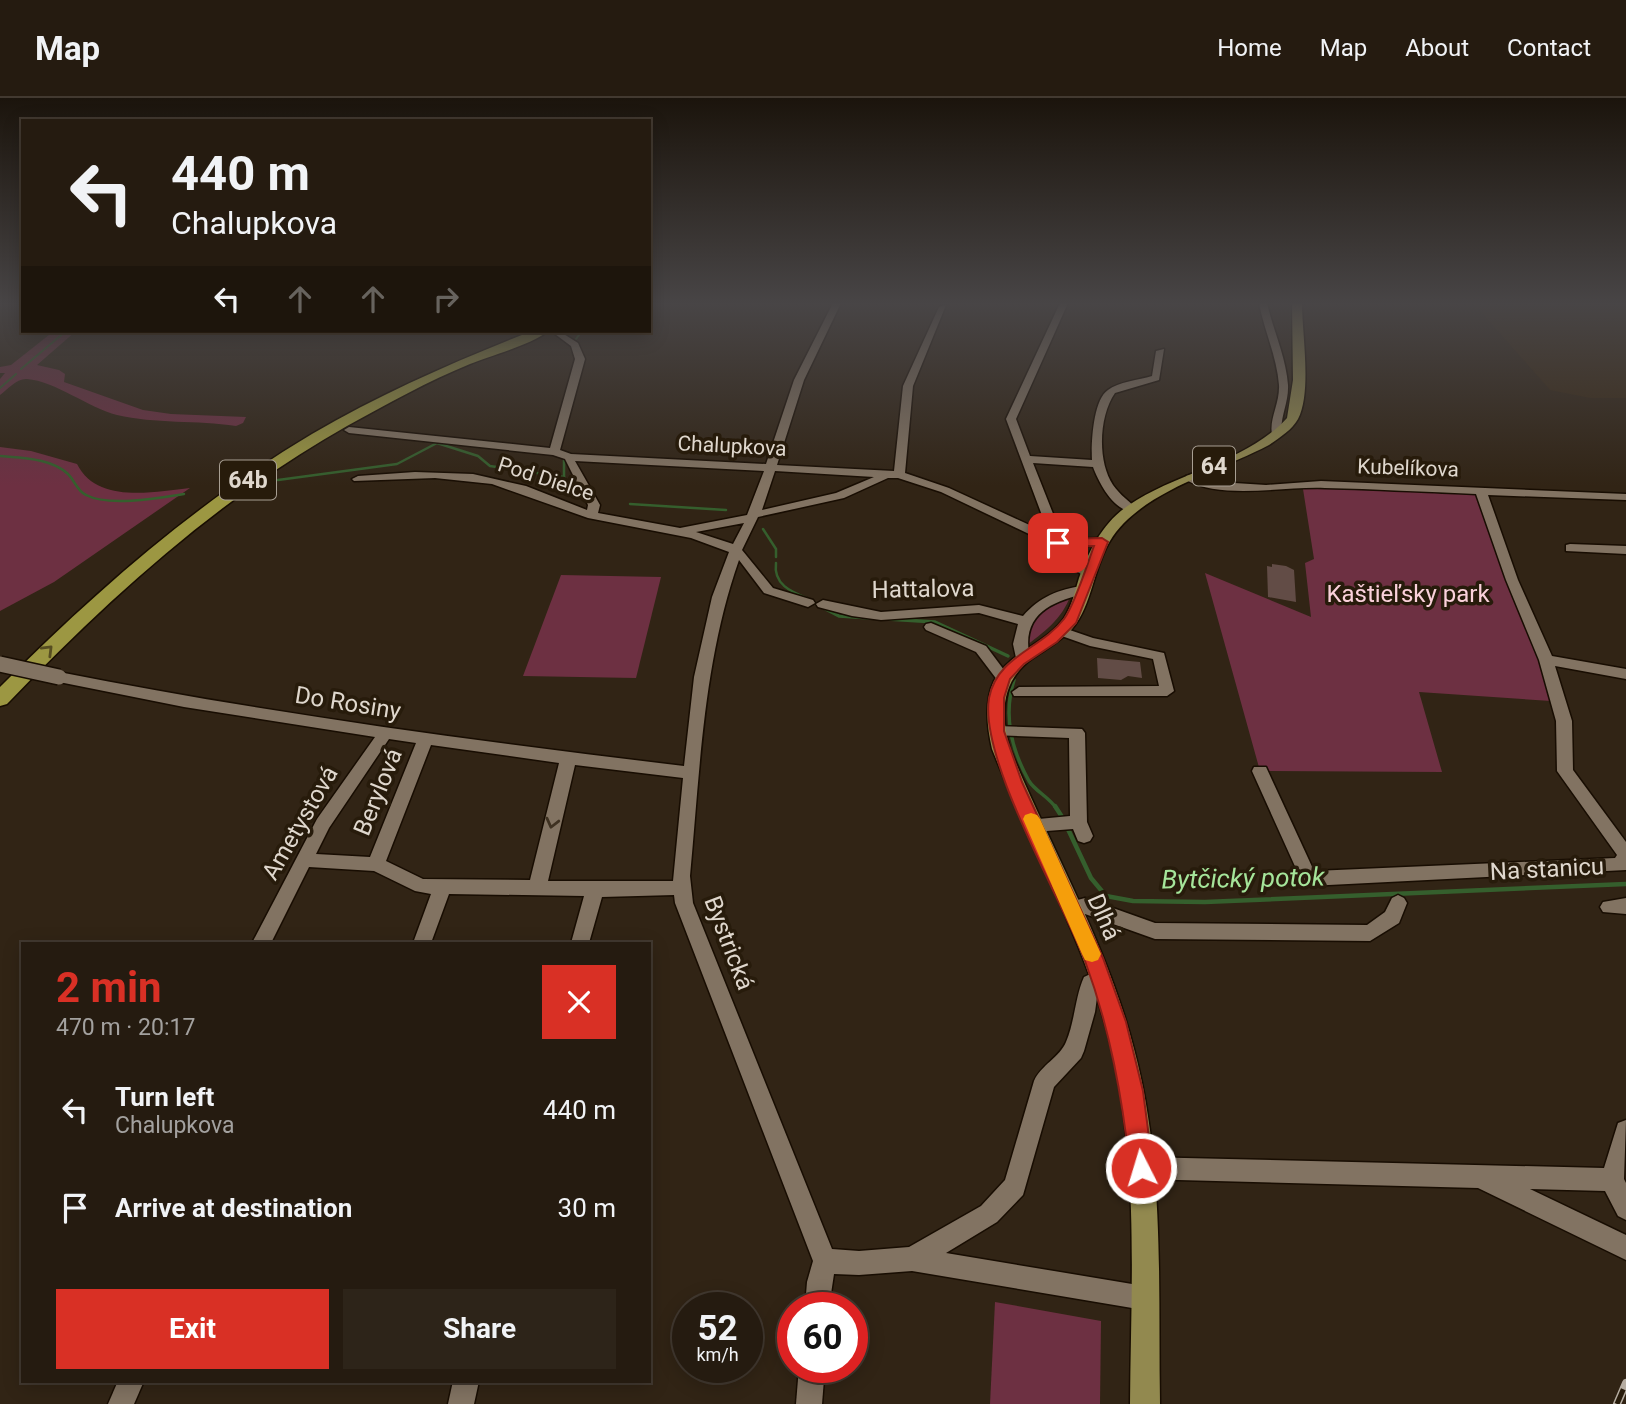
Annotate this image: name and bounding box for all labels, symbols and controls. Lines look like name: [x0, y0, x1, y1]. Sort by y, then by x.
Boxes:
text: Map: [35, 29, 100, 68]
text: Home: [1217, 34, 1282, 62]
text: Map: [1320, 34, 1367, 62]
text: About: [1405, 34, 1469, 62]
text: Contact: [1507, 34, 1591, 62]
text: 440 m: [171, 145, 310, 202]
icon: left: [56, 147, 147, 238]
text: Chalupkova: [171, 204, 337, 242]
icon: left: [208, 280, 246, 318]
icon: ahead: [281, 280, 319, 318]
icon: ahead: [354, 280, 392, 318]
icon: right: [427, 280, 465, 318]
street label: Chalupkova: [677, 431, 787, 461]
road number: 64: [1193, 446, 1235, 486]
street label: Pod Dielce: [495, 452, 597, 506]
street label: Kubelíkova: [1357, 454, 1459, 482]
road number: 64b: [220, 460, 276, 500]
pin: [1028, 513, 1088, 573]
icon: arrive: [1039, 524, 1077, 562]
street label: Hattalova: [871, 574, 975, 604]
park label: Kaštieľsky park: [1326, 580, 1490, 608]
one-way arrow: [39, 645, 52, 658]
street label: Do Rosiny: [293, 681, 404, 725]
street label: Berylová: [348, 744, 408, 840]
street label: Ametystová: [256, 761, 344, 885]
one-way arrow: [546, 817, 560, 829]
street label: Na stanicu: [1489, 852, 1605, 886]
water label: Bytčický potok: [1161, 862, 1326, 894]
street label: Dlhá: [1081, 889, 1127, 945]
street label: Bystrická: [698, 892, 760, 994]
text: 2 min: [56, 963, 162, 1012]
button: close: [542, 965, 616, 1039]
text: 470 m · 20:17: [56, 1014, 195, 1041]
text: Turn left: [115, 1082, 214, 1112]
icon: left: [56, 1091, 94, 1129]
text: 440 m: [543, 1095, 616, 1125]
text: Chalupkova: [115, 1112, 234, 1139]
position arrow: [1104, 1131, 1178, 1205]
icon: arrive: [56, 1189, 94, 1227]
text: Arrive at destination: [115, 1193, 352, 1223]
text: 30 m: [558, 1193, 616, 1223]
button: Exit: [56, 1289, 329, 1369]
button: Share: [343, 1289, 616, 1369]
speed limit sign: 60: [777, 1292, 868, 1383]
text: 52: [697, 1308, 738, 1349]
text: km/h: [696, 1344, 739, 1365]

